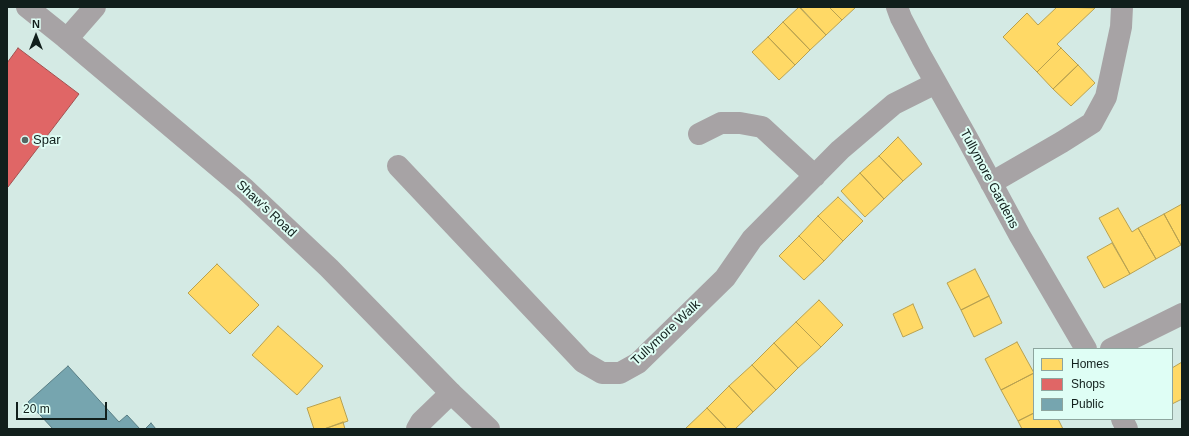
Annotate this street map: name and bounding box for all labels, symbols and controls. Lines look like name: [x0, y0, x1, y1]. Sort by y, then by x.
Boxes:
north arrow: [16, 16, 56, 56]
text: N: [32, 18, 40, 30]
street label: Tullymore Gardens: [956, 127, 1022, 231]
place label: Spar: [33, 132, 60, 148]
marker: Spar: [20, 135, 30, 145]
street label: Shaw's Road: [233, 177, 299, 241]
street label: Tullymore Walk: [628, 297, 704, 369]
legend: [1033, 348, 1173, 420]
text: Homes: [1071, 357, 1109, 371]
text: Shops: [1071, 377, 1105, 391]
scale bar: [18, 394, 109, 420]
text: Public: [1071, 397, 1104, 411]
text: 20 m: [23, 402, 50, 416]

